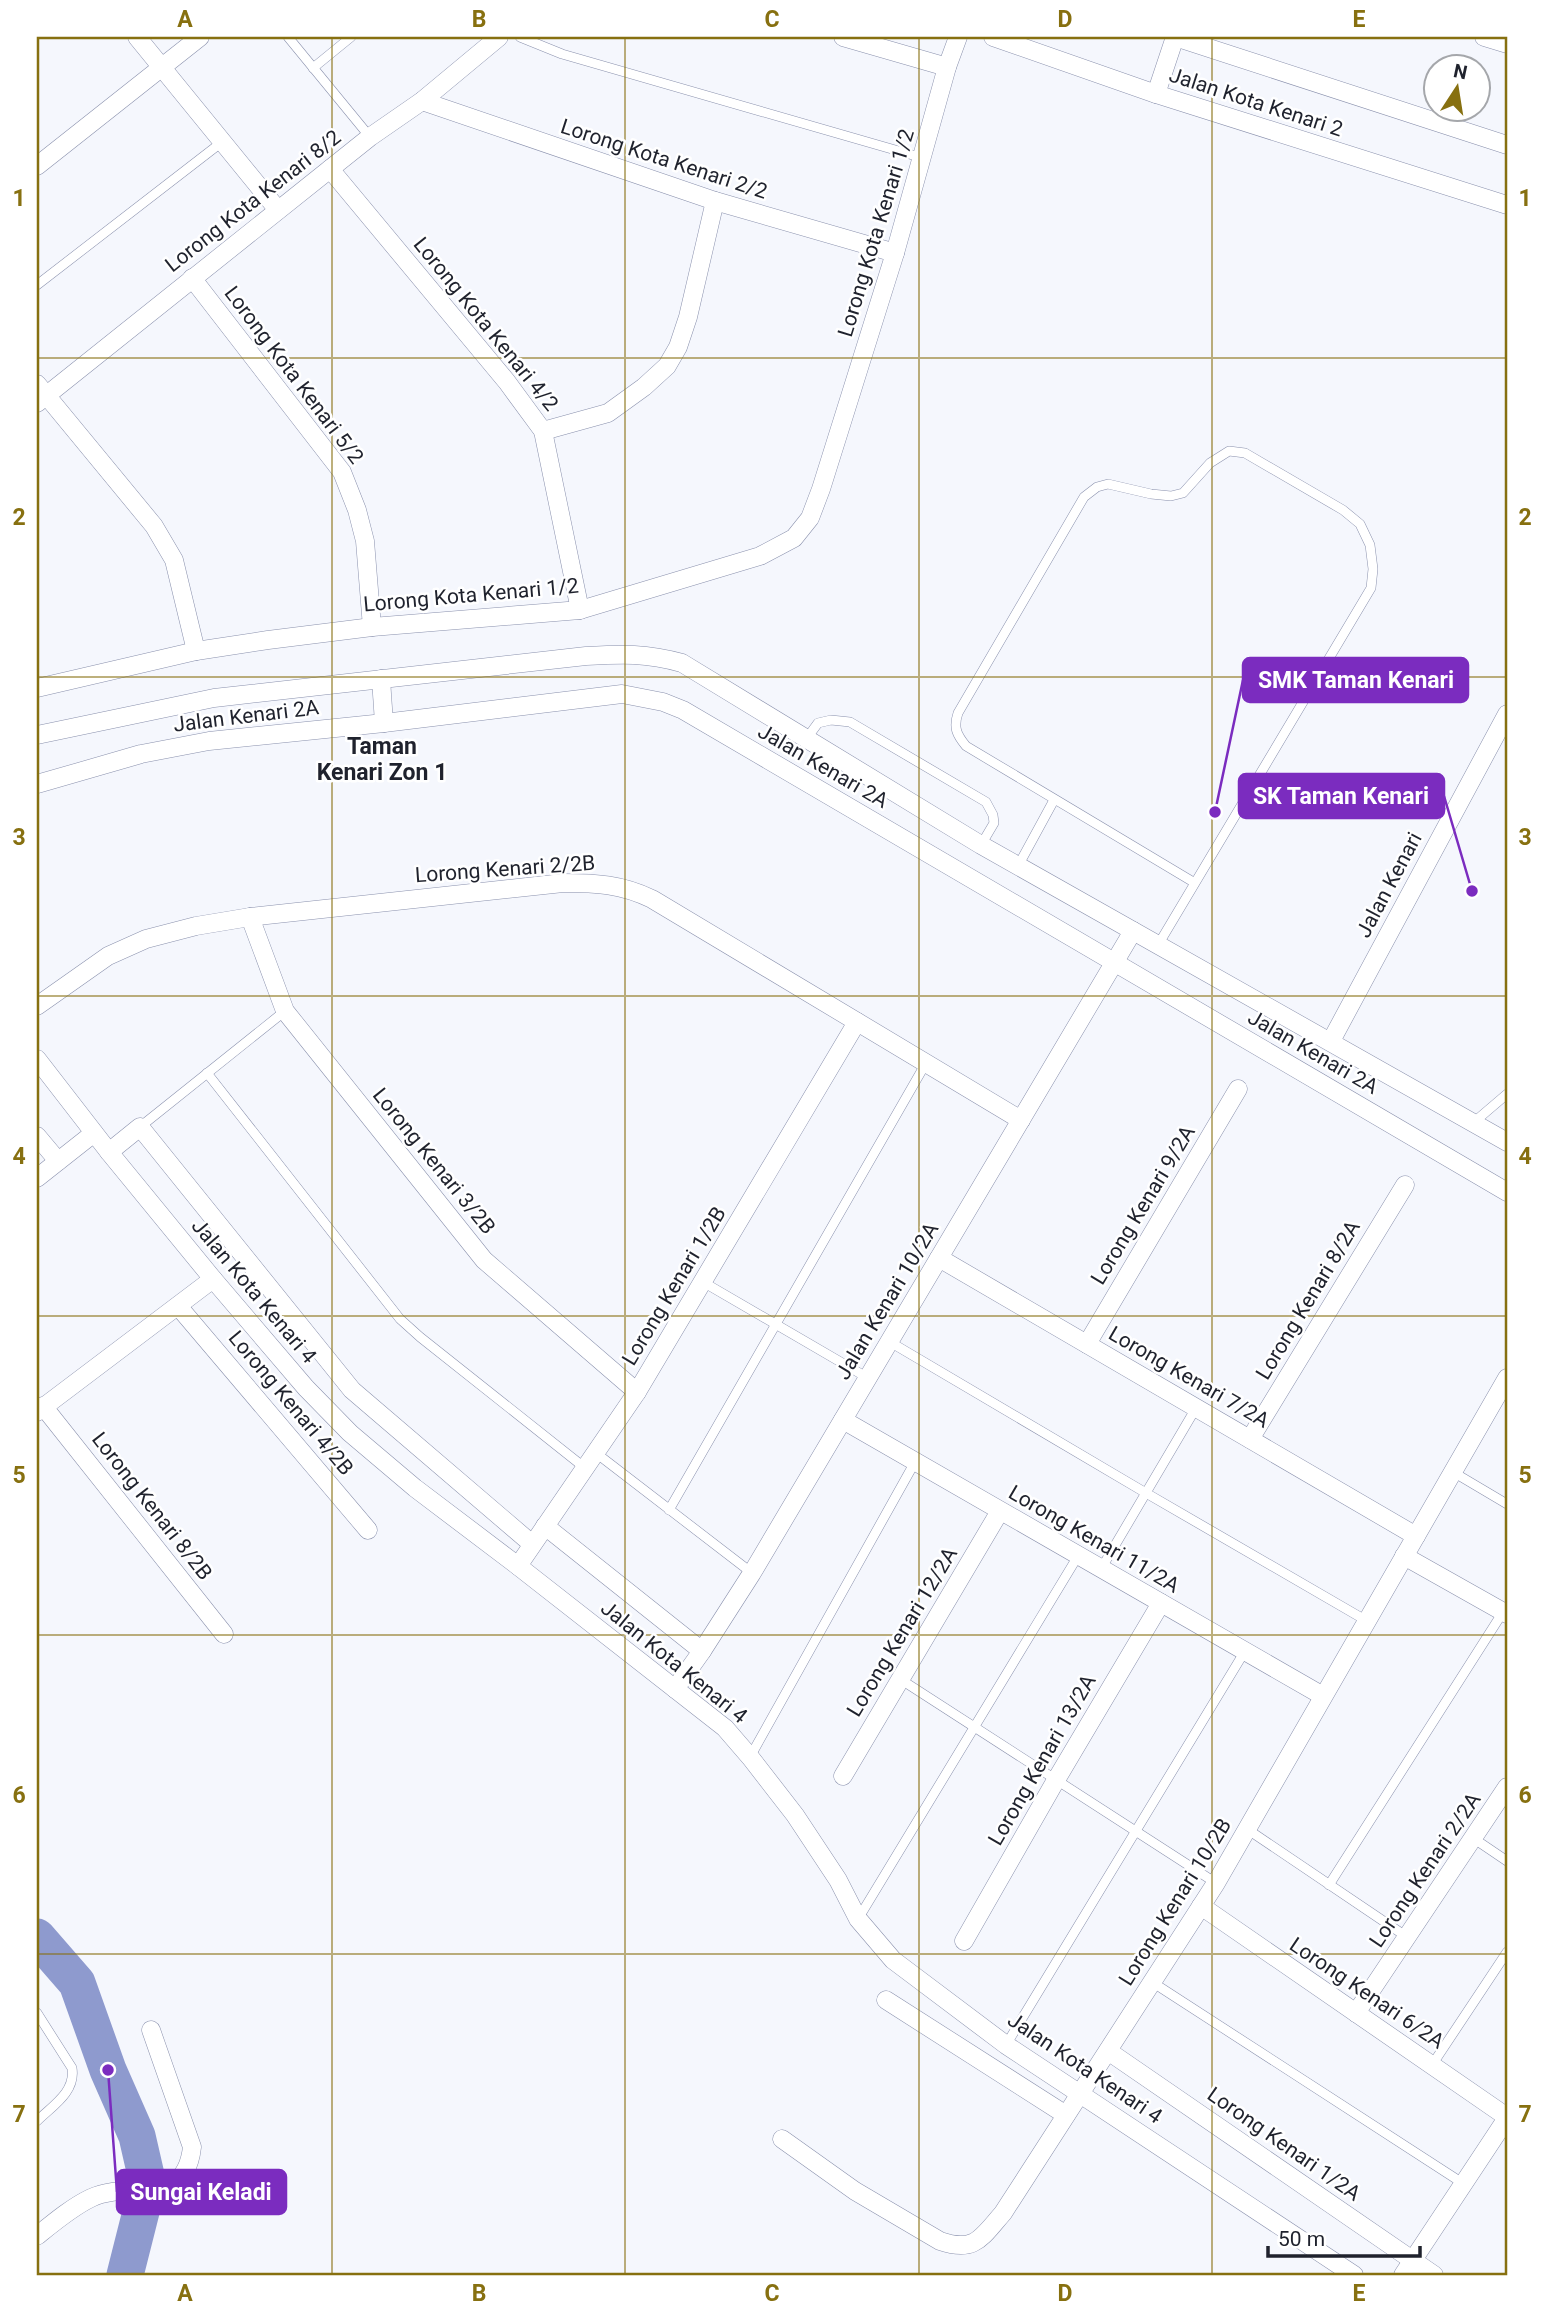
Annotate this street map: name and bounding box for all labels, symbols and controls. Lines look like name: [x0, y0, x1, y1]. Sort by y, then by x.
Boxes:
text: A: [177, 6, 193, 33]
text: B: [472, 6, 486, 33]
text: C: [764, 6, 780, 33]
text: D: [1058, 6, 1072, 33]
text: E: [1353, 6, 1366, 33]
north arrow: [1422, 52, 1492, 122]
text: N: [1451, 59, 1469, 85]
street label: Jalan Kota Kenari 2: [1166, 63, 1346, 141]
street label: Lorong Kota Kenari 2/2: [558, 114, 771, 204]
street label: Lorong Kota Kenari 8/2: [161, 125, 346, 277]
street label: Lorong Kota Kenari 1/2: [833, 126, 919, 340]
text: 1: [12, 185, 26, 212]
text: 1: [1518, 185, 1532, 212]
street label: Lorong Kota Kenari 4/2: [409, 233, 563, 416]
street label: Lorong Kota Kenari 5/2: [219, 282, 369, 469]
text: 2: [12, 504, 26, 531]
text: 2: [1518, 504, 1532, 531]
street label: Lorong Kota Kenari 1/2: [362, 574, 580, 616]
callout: SMK Taman Kenari: [1243, 658, 1468, 702]
text: SMK Taman Kenari: [1258, 667, 1454, 694]
street label: Jalan Kenari 2A: [172, 695, 320, 737]
street label: Jalan Kenari 2A: [754, 719, 893, 813]
district label: Taman Kenari Zon 1: [317, 733, 447, 786]
callout: SK Taman Kenari: [1239, 774, 1444, 818]
text: SK Taman Kenari: [1253, 783, 1429, 810]
text: 3: [12, 824, 26, 851]
text: 3: [1518, 824, 1532, 851]
street label: Jalan Kenari: [1351, 828, 1427, 942]
street label: Lorong Kenari 2/2B: [414, 851, 596, 887]
street label: Jalan Kenari 2A: [1244, 1005, 1383, 1099]
street label: Lorong Kenari 3/2B: [368, 1083, 500, 1239]
street label: Lorong Kenari 9/2A: [1086, 1121, 1200, 1289]
text: 4: [12, 1143, 26, 1170]
text: 4: [1518, 1143, 1532, 1170]
street label: Lorong Kenari 1/2B: [617, 1202, 731, 1370]
street label: Jalan Kota Kenari 4: [187, 1214, 321, 1368]
street label: Lorong Kenari 8/2A: [1251, 1216, 1365, 1384]
street label: Jalan Kenari 10/2A: [831, 1218, 943, 1384]
street label: Lorong Kenari 7/2A: [1105, 1321, 1274, 1433]
street label: Lorong Kenari 4/2B: [224, 1326, 358, 1480]
street label: Lorong Kenari 8/2B: [87, 1427, 217, 1585]
text: 5: [12, 1462, 26, 1489]
text: 5: [1518, 1462, 1532, 1489]
street label: Lorong Kenari 11/2A: [1004, 1480, 1184, 1598]
street label: Lorong Kenari 12/2A: [842, 1543, 962, 1721]
street label: Jalan Kota Kenari 4: [596, 1596, 752, 1728]
street label: Lorong Kenari 13/2A: [983, 1670, 1101, 1850]
text: 6: [12, 1782, 26, 1809]
text: 6: [1518, 1782, 1532, 1809]
street label: Lorong Kenari 2/2A: [1364, 1788, 1486, 1952]
street label: Lorong Kenari 10/2B: [1114, 1814, 1236, 1990]
street label: Lorong Kenari 6/2A: [1285, 1932, 1449, 2054]
street label: Jalan Kota Kenari 4: [1003, 2007, 1167, 2129]
street label: Lorong Kenari 1/2A: [1203, 2082, 1365, 2206]
text: 7: [12, 2101, 26, 2128]
text: 7: [1518, 2101, 1532, 2128]
callout: Sungai Keladi: [117, 2170, 286, 2214]
text: Sungai Keladi: [130, 2179, 272, 2206]
scale bar: [1268, 2214, 1420, 2258]
text: 50 m: [1278, 2227, 1325, 2251]
text: A: [177, 2280, 193, 2307]
text: B: [472, 2280, 486, 2307]
text: C: [764, 2280, 780, 2307]
text: D: [1058, 2280, 1072, 2307]
text: E: [1353, 2280, 1366, 2307]

